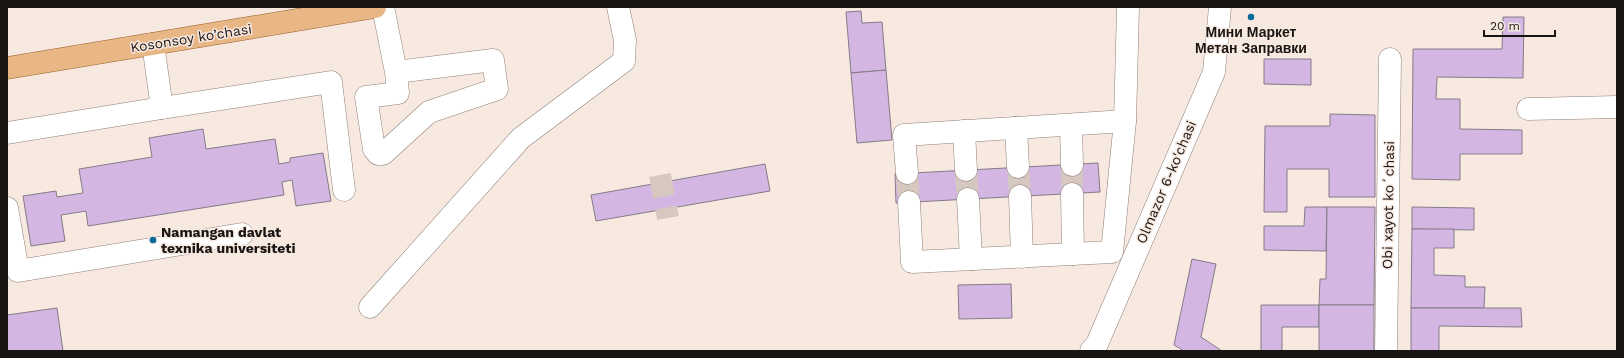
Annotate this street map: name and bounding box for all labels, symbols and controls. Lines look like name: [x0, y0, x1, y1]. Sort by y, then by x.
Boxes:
marker: Мини Маркет Метан Заправки: [1246, 12, 1256, 22]
scale bar: [1484, 12, 1555, 38]
text: 20 m: [1490, 19, 1520, 33]
street label: Kosonsoy ko’chasi: [129, 21, 253, 55]
place label: Мини Маркет Метан Заправки: [1195, 24, 1307, 56]
street label: Olmazor 6-ko'chasi: [1133, 118, 1199, 246]
street label: Obi xayot koʻchasi: [1379, 141, 1397, 269]
place label: Namangan davlat texnika universiteti: [161, 224, 296, 256]
marker: Namangan davlat texnika universiteti: [148, 235, 158, 245]

